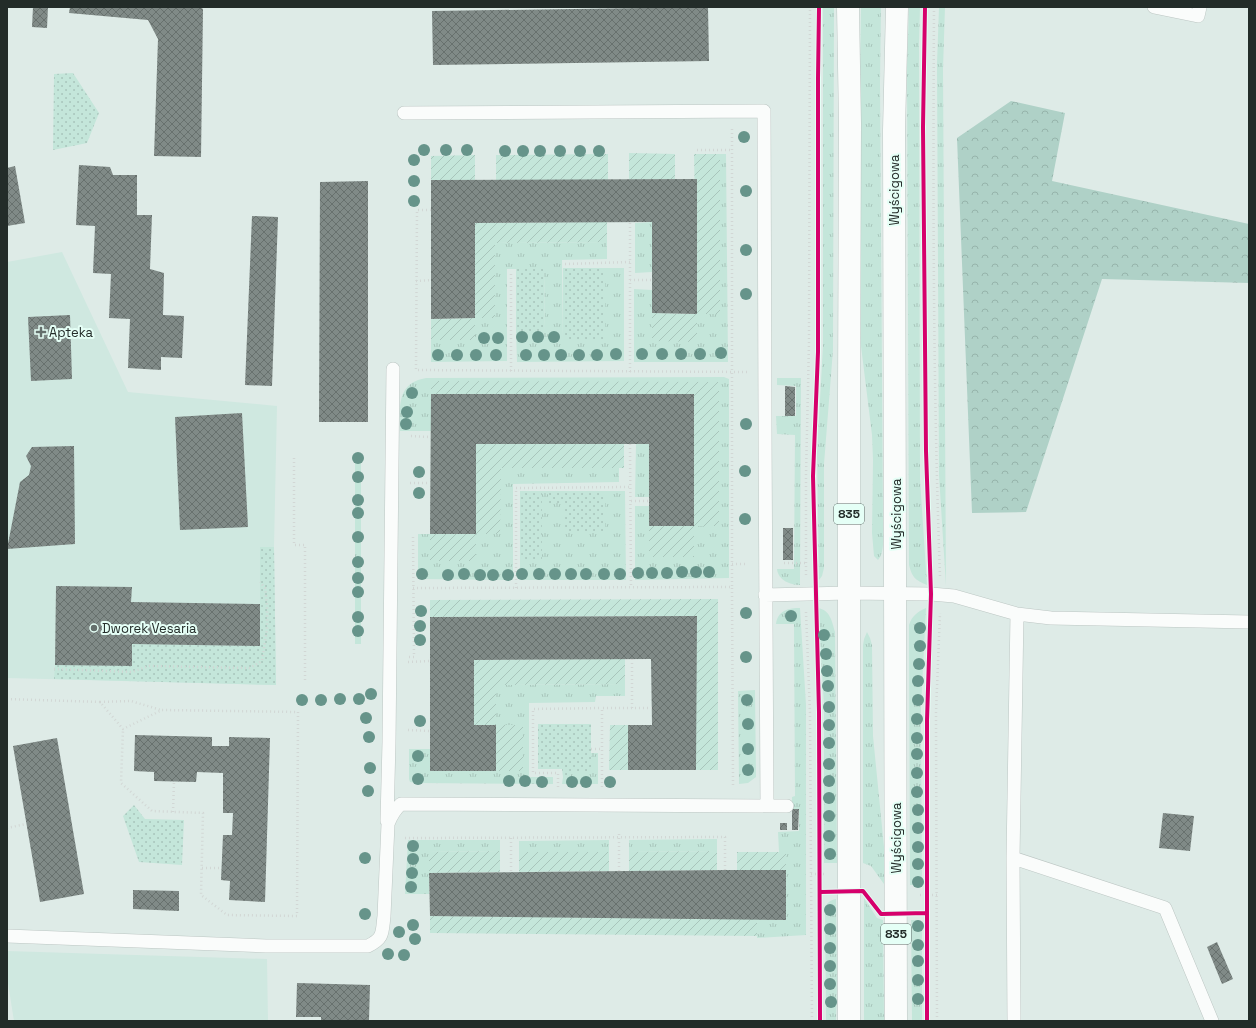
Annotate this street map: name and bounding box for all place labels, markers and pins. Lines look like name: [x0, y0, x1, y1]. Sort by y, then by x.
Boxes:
place label: Apteka: [49, 324, 94, 341]
marker: Apteka: [36, 327, 46, 337]
place label: Dworek Vesaria: [102, 620, 197, 637]
marker: Dworek Vesaria: [89, 623, 99, 633]

